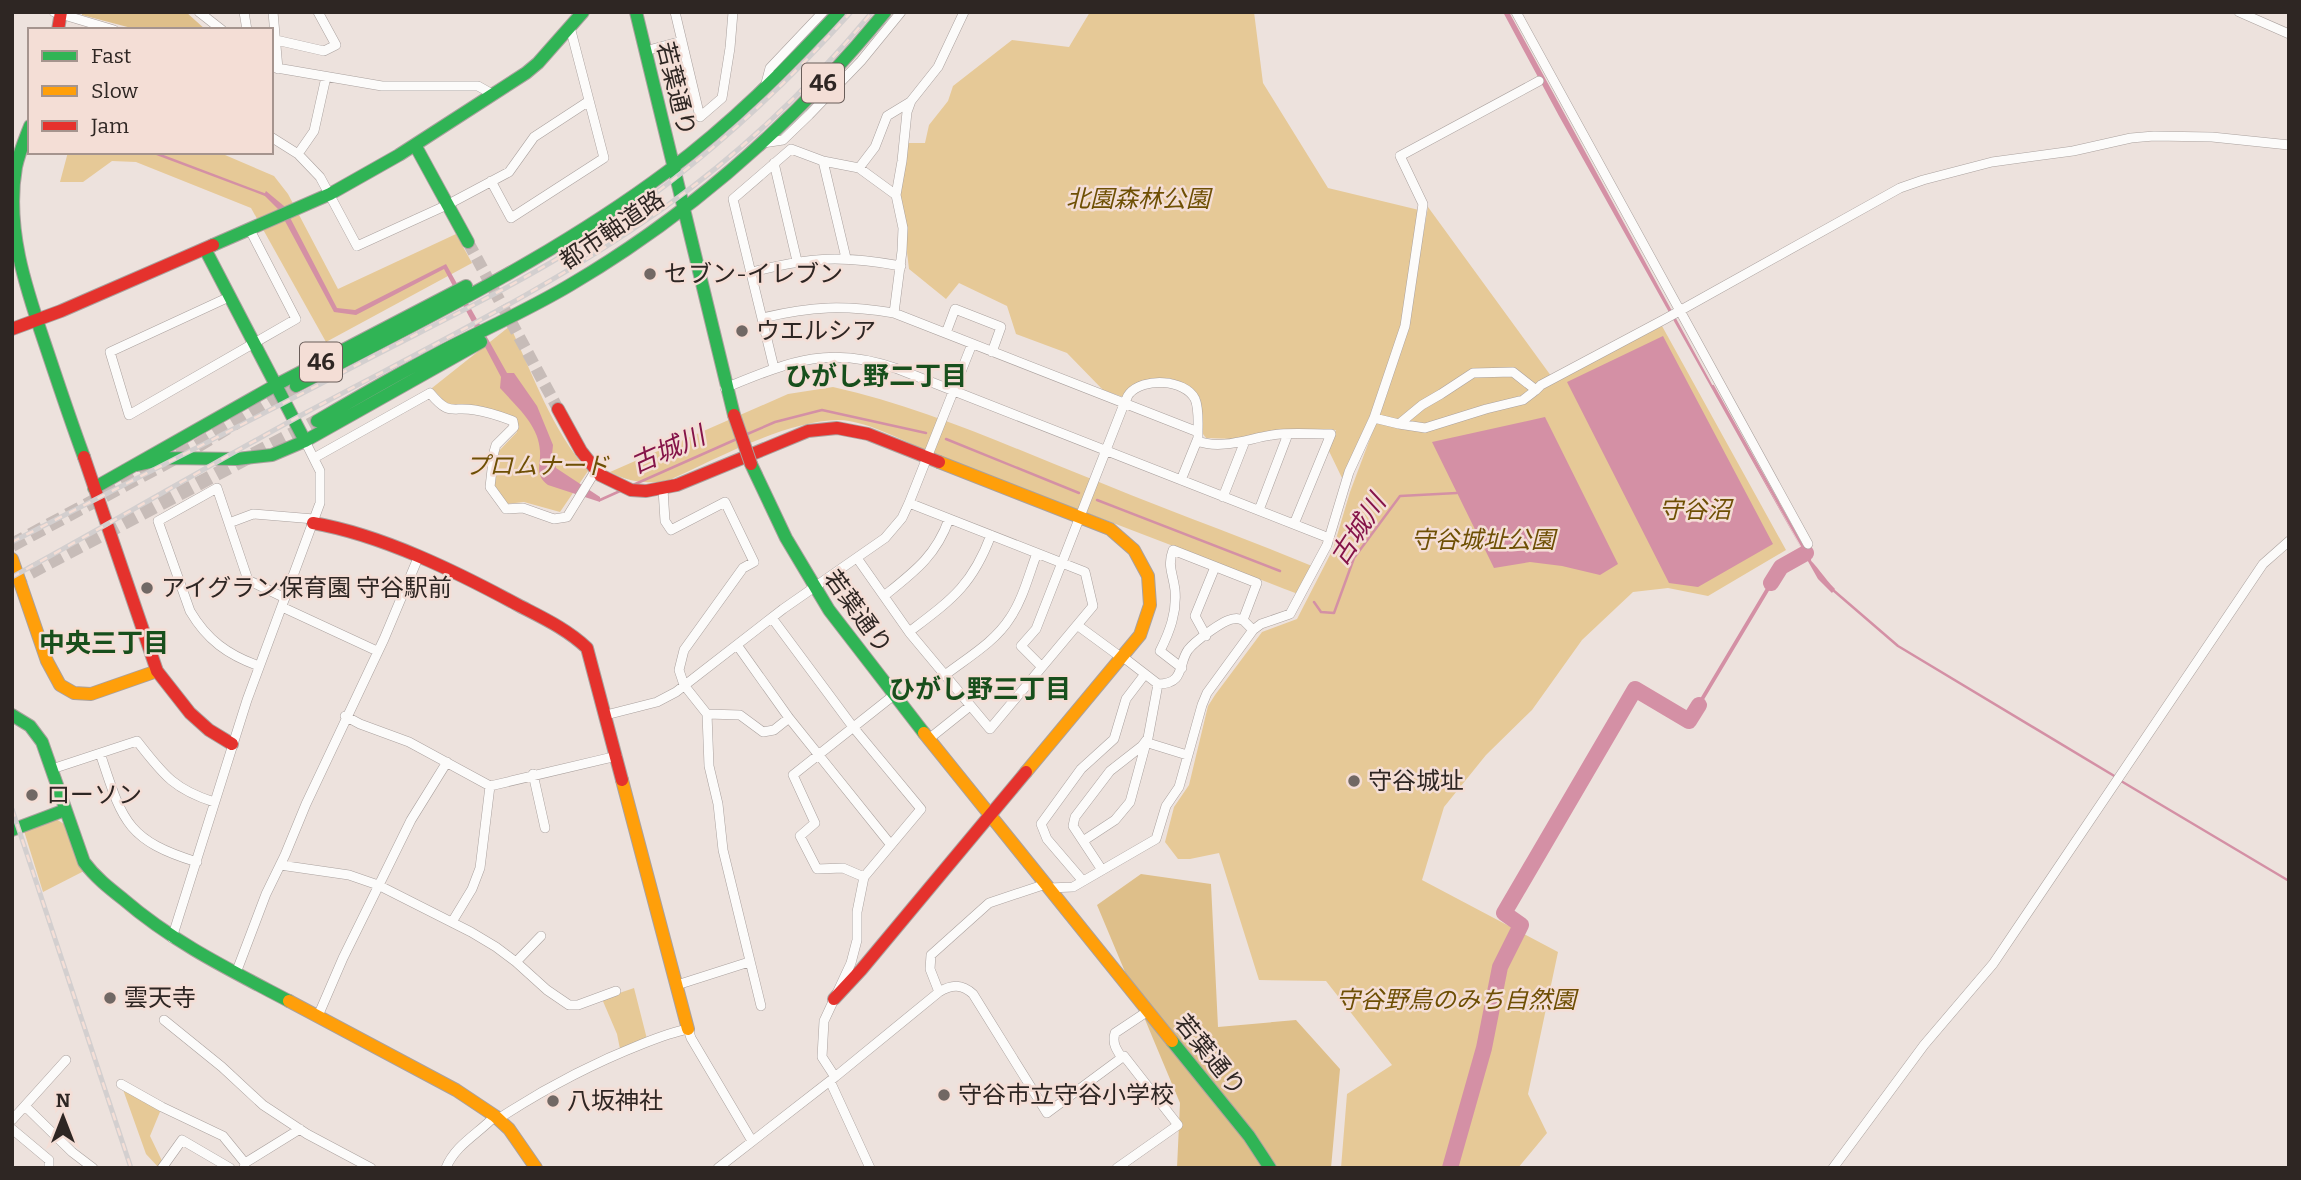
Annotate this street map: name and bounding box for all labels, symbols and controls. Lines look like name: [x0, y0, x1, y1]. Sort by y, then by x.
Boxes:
legend: [28, 28, 273, 154]
street label: 若葉通り: [651, 39, 701, 139]
text: Fast: [91, 43, 132, 69]
road number: 46: [802, 64, 844, 102]
text: Slow: [91, 78, 138, 104]
text: Jam: [90, 113, 129, 139]
street label: 都市軸道路: [554, 185, 670, 275]
park label: 北園森林公園: [1066, 185, 1213, 213]
place label: セブン-イレブン: [664, 260, 843, 288]
marker: セブン-イレブン: [642, 266, 658, 282]
place label: ウエルシア: [756, 317, 876, 345]
marker: ウエルシア: [734, 323, 750, 339]
road number: 46: [300, 342, 342, 382]
district label: ひがし野二丁目: [785, 361, 967, 392]
water label: 古城川: [626, 419, 713, 480]
park label: プロムナード: [465, 452, 610, 480]
water label: 古城川: [1324, 486, 1394, 571]
park label: 守谷沼: [1659, 496, 1734, 524]
park label: 守谷城址公園: [1411, 526, 1558, 554]
street label: 若葉通り: [818, 565, 898, 659]
place label: アイグラン保育園 守谷駅前: [161, 574, 452, 602]
marker: アイグラン保育園 守谷駅前: [139, 580, 155, 596]
district label: 中央三丁目: [39, 628, 169, 659]
district label: ひがし野三丁目: [889, 674, 1071, 705]
place label: 守谷城址: [1368, 767, 1464, 795]
marker: 守谷城址: [1346, 773, 1362, 789]
place label: ローソン: [46, 781, 142, 809]
marker: ローソン: [24, 787, 40, 803]
place label: 雲天寺: [124, 984, 196, 1012]
park label: 守谷野鳥のみち自然園: [1336, 986, 1579, 1014]
marker: 雲天寺: [102, 990, 118, 1006]
street label: 若葉通り: [1169, 1009, 1251, 1101]
place label: 守谷市立守谷小学校: [958, 1081, 1174, 1109]
north arrow: [28, 1082, 98, 1152]
place label: 八坂神社: [567, 1087, 663, 1115]
marker: 守谷市立守谷小学校: [936, 1087, 952, 1103]
text: N: [56, 1089, 71, 1112]
marker: 八坂神社: [545, 1093, 561, 1109]

